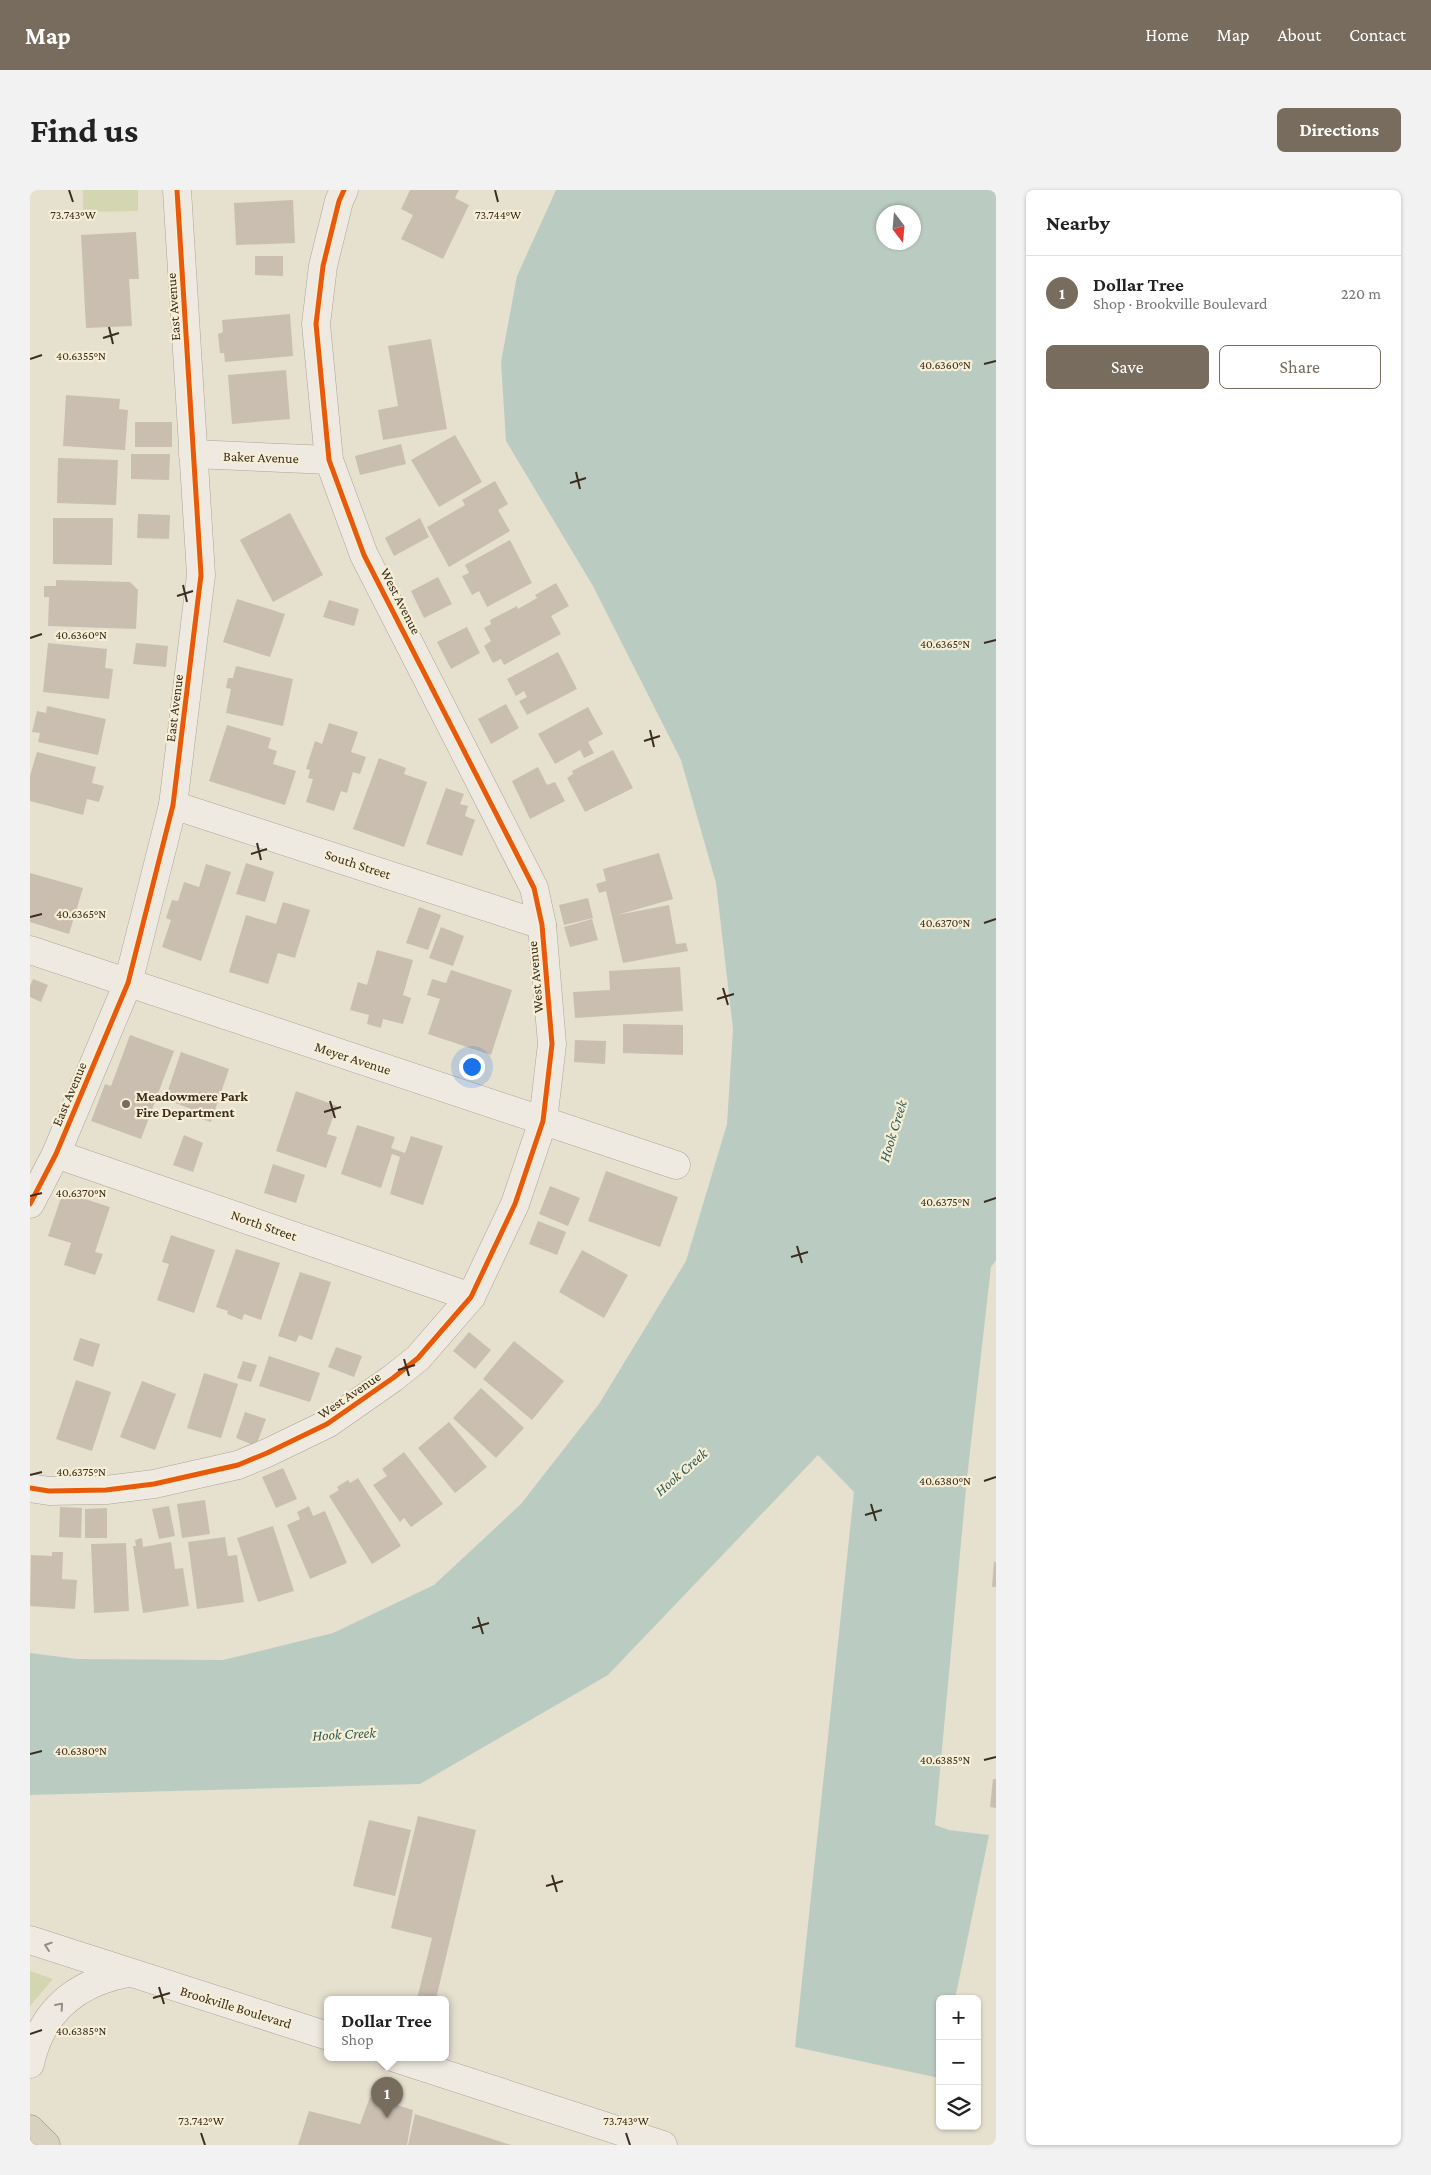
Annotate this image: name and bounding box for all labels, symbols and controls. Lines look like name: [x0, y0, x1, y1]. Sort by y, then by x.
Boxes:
text: Map: [25, 22, 71, 49]
text: Home: [1146, 25, 1189, 45]
text: Map: [1217, 25, 1249, 45]
text: About: [1277, 25, 1321, 45]
text: Contact: [1349, 25, 1406, 45]
button: Directions: [1277, 108, 1401, 152]
text: Find us: [30, 111, 138, 150]
north arrow: [876, 205, 921, 250]
text: 73.743°W: [50, 208, 96, 222]
text: 73.744°W: [475, 208, 521, 222]
text: Nearby: [1046, 211, 1110, 235]
street label: East Avenue: [163, 272, 183, 342]
text: Dollar Tree: [1093, 274, 1184, 295]
text: 1: [1059, 285, 1065, 302]
text: 220 m: [1341, 285, 1381, 302]
text: Shop · Brookville Boulevard: [1093, 295, 1267, 312]
button: Save: [1046, 345, 1209, 389]
button: Share: [1219, 345, 1381, 389]
text: 40.6355°N: [56, 349, 106, 363]
text: 40.6360°N: [919, 358, 971, 372]
street label: Baker Avenue: [223, 448, 299, 466]
street label: West Avenue: [377, 565, 425, 637]
text: 40.6360°N: [55, 628, 107, 642]
text: 40.6365°N: [920, 637, 970, 651]
street label: East Avenue: [162, 673, 186, 743]
street label: South Street: [323, 846, 393, 882]
text: 40.6365°N: [56, 907, 106, 921]
text: 40.6370°N: [920, 916, 970, 930]
street label: West Avenue: [524, 940, 546, 1014]
street label: Meyer Avenue: [313, 1038, 393, 1078]
your location: [459, 1054, 485, 1080]
street label: East Avenue: [48, 1060, 90, 1128]
place label: Meadowmere Park Fire Department: [136, 1088, 248, 1120]
water label: Hook Creek: [876, 1097, 910, 1164]
marker: Meadowmere Park Fire Department: [120, 1098, 132, 1110]
text: 40.6370°N: [56, 1186, 106, 1200]
text: 40.6375°N: [920, 1195, 970, 1209]
street label: North Street: [229, 1206, 299, 1244]
street label: West Avenue: [315, 1368, 383, 1422]
water label: Hook Creek: [652, 1444, 711, 1499]
text: 40.6375°N: [56, 1465, 106, 1479]
text: 40.6380°N: [919, 1474, 971, 1488]
water label: Hook Creek: [312, 1724, 378, 1744]
text: 40.6380°N: [55, 1744, 107, 1758]
text: 40.6385°N: [920, 1753, 970, 1767]
one-way arrow: [44, 1942, 53, 1952]
street label: Brookville Boulevard: [178, 1982, 294, 2032]
map controls: [936, 1995, 981, 2130]
button: +: [936, 1995, 981, 2040]
popup: [324, 1996, 449, 2061]
one-way arrow: [54, 2002, 63, 2011]
text: Dollar Tree: [341, 2010, 432, 2031]
text: 40.6385°N: [56, 2024, 106, 2038]
text: Shop: [341, 2031, 374, 2048]
button: −: [936, 2040, 981, 2085]
pin: 1: [371, 2077, 403, 2118]
button: layers: [936, 2085, 981, 2130]
text: 73.742°W: [178, 2114, 224, 2128]
text: 73.743°W: [603, 2114, 649, 2128]

